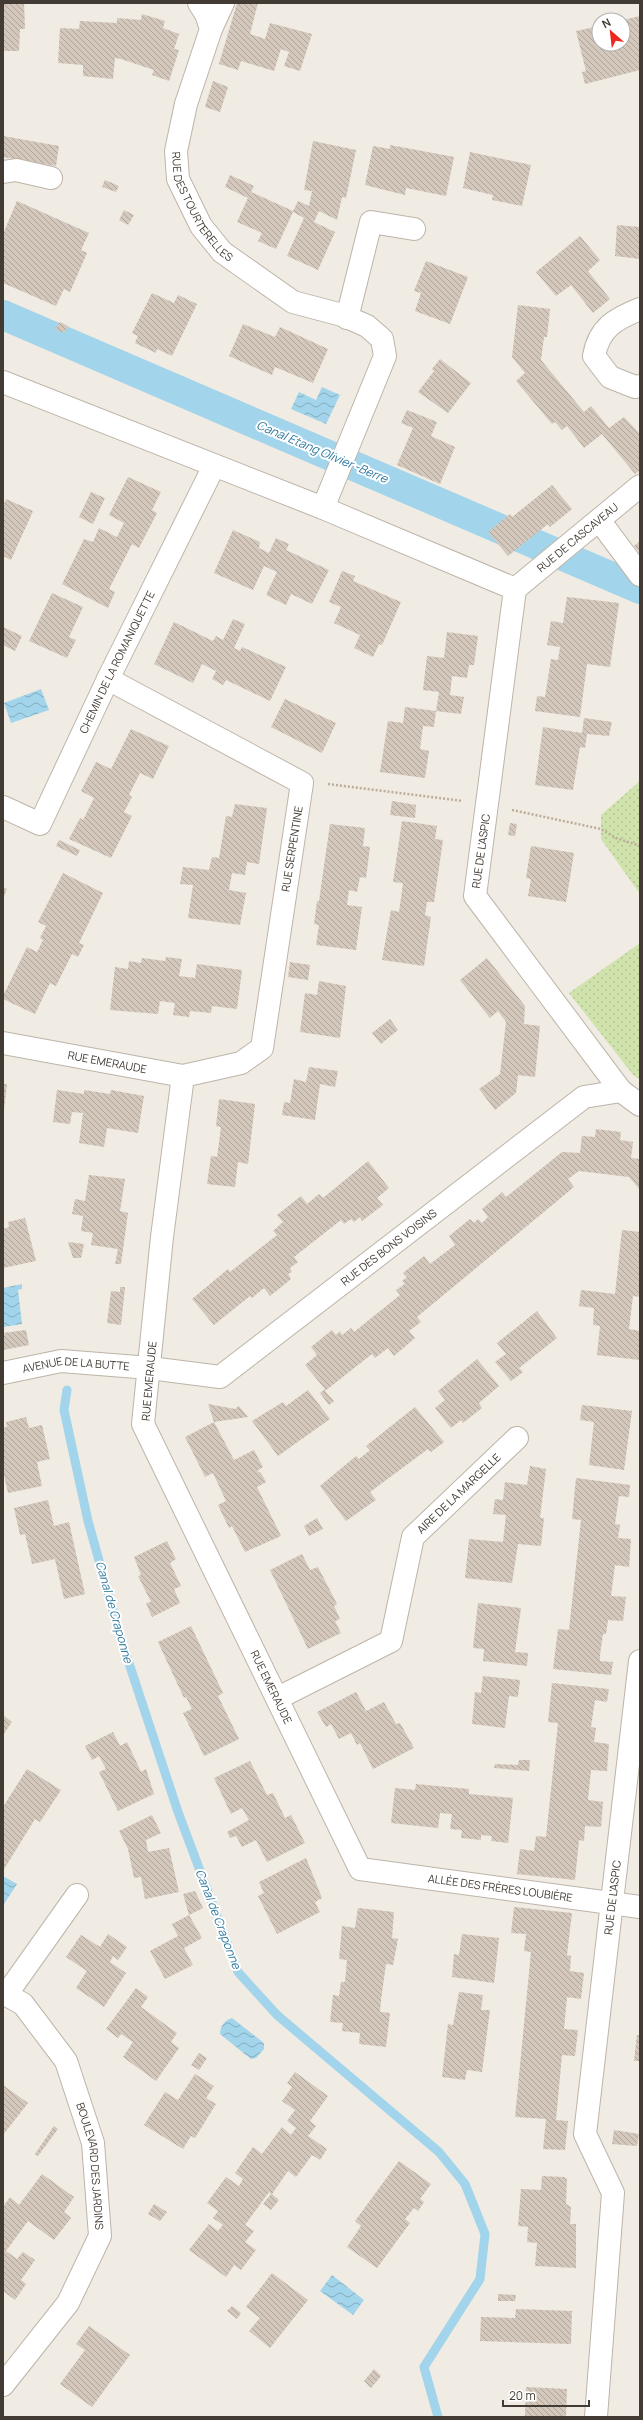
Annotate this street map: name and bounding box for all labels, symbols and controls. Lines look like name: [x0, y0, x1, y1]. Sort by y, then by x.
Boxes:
north arrow: [591, 12, 631, 52]
text: N: [599, 14, 613, 31]
street label: RUE DES TOURTERELLES: [169, 151, 236, 265]
water label: Canal Etang Olivier -Berre: [254, 416, 391, 487]
street label: RUE DE CASCAVEAU: [533, 499, 621, 575]
street label: CHEMIN DE LA ROMANIQUETTE: [76, 588, 158, 736]
street label: RUE SERPENTINE: [277, 805, 306, 893]
street label: RUE DE L'ASPIC: [468, 813, 493, 889]
street label: RUE EMERAUDE: [67, 1047, 148, 1076]
street label: RUE DES BONS VOISINS: [337, 1205, 440, 1289]
street label: RUE EMERAUDE: [138, 1340, 159, 1421]
street label: AVENUE DE LA BUTTE: [21, 1353, 130, 1376]
street label: AIRE DE LA MARGELLE: [413, 1450, 504, 1537]
water label: Canal de Craponne: [92, 1559, 137, 1666]
street label: RUE EMERAUDE: [247, 1648, 296, 1726]
street label: RUE DE L'ASPIC: [600, 1859, 624, 1936]
water label: Canal de Craponne: [192, 1867, 246, 1972]
street label: ALLÉE DES FRÈRES LOUBIÈRE: [427, 1870, 574, 1905]
street label: BOULEVARD DES JARDINS: [73, 2100, 108, 2231]
scale bar: [503, 2382, 589, 2408]
text: 20 m: [509, 2387, 536, 2404]

